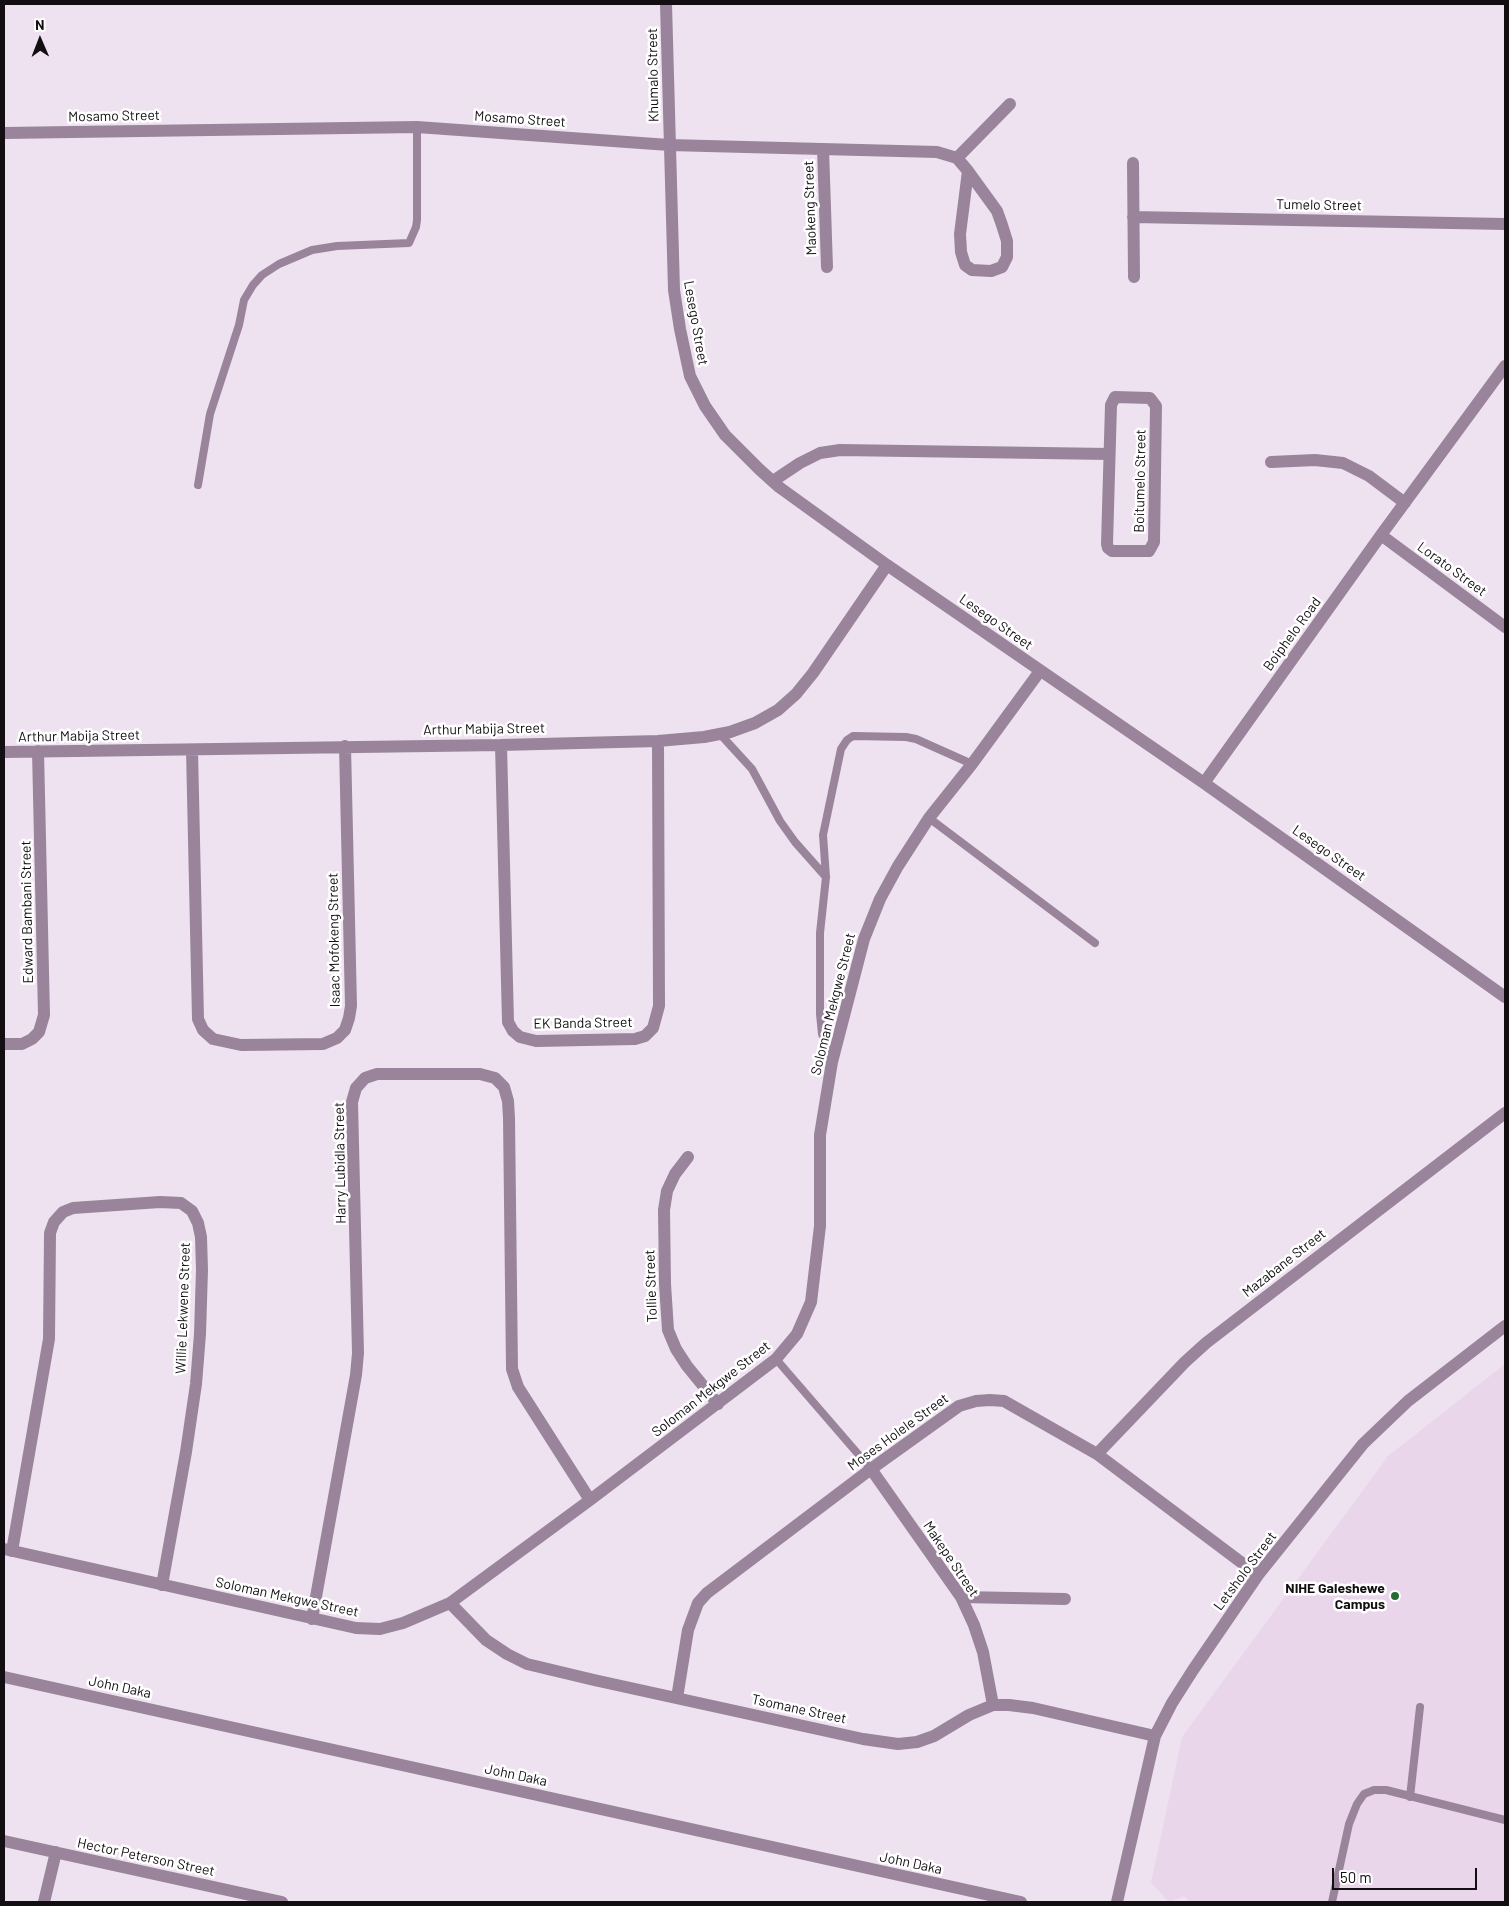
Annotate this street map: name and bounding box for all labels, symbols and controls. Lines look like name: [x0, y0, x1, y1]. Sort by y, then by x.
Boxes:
north arrow: [15, 15, 65, 65]
text: N: [35, 16, 45, 33]
street label: Khumalo Street: [644, 28, 662, 122]
street label: Mosamo Street: [68, 107, 160, 125]
street label: Mosamo Street: [474, 107, 566, 131]
street label: Maokeng Street: [800, 160, 820, 256]
street label: Tumelo Street: [1276, 196, 1362, 214]
street label: Lesego Street: [680, 279, 712, 367]
street label: Boitumelo Street: [1131, 429, 1149, 533]
street label: Lorato Street: [1414, 538, 1490, 600]
street label: Lesego Street: [956, 591, 1036, 653]
street label: Boiphelo Road: [1260, 594, 1324, 674]
street label: Arthur Mabija Street: [423, 720, 545, 738]
street label: Arthur Mabija Street: [18, 727, 140, 745]
street label: Lesego Street: [1289, 822, 1369, 884]
street label: Edward Bambani Street: [17, 840, 37, 984]
street label: Isaac Mofokeng Street: [324, 873, 344, 1007]
street label: Soloman Mekgwe Street: [807, 931, 859, 1077]
street label: EK Banda Street: [533, 1014, 633, 1032]
street label: Harry Lubidla Street: [331, 1102, 349, 1224]
street label: Mazabane Street: [1239, 1225, 1329, 1301]
street label: Willie Lekwene Street: [172, 1242, 194, 1374]
street label: Tollie Street: [641, 1249, 661, 1323]
street label: Soloman Mekgwe Street: [648, 1337, 774, 1441]
street label: Moses Holele Street: [844, 1390, 952, 1474]
street label: Makepe Street: [920, 1518, 982, 1600]
street label: Letsholo Street: [1210, 1528, 1280, 1614]
street label: Soloman Mekgwe Street: [214, 1574, 360, 1620]
place label: NIHE Galeshewe Campus: [1285, 1580, 1385, 1612]
marker: NIHE Galeshewe Campus: [1389, 1590, 1401, 1602]
street label: John Daka: [87, 1672, 153, 1702]
street label: Tsomane Street: [750, 1691, 848, 1727]
street label: John Daka: [483, 1760, 549, 1790]
street label: Hector Peterson Street: [76, 1834, 216, 1880]
street label: John Daka: [878, 1848, 944, 1878]
scale bar: [1334, 1858, 1479, 1890]
text: 50 m: [1340, 1868, 1372, 1886]

